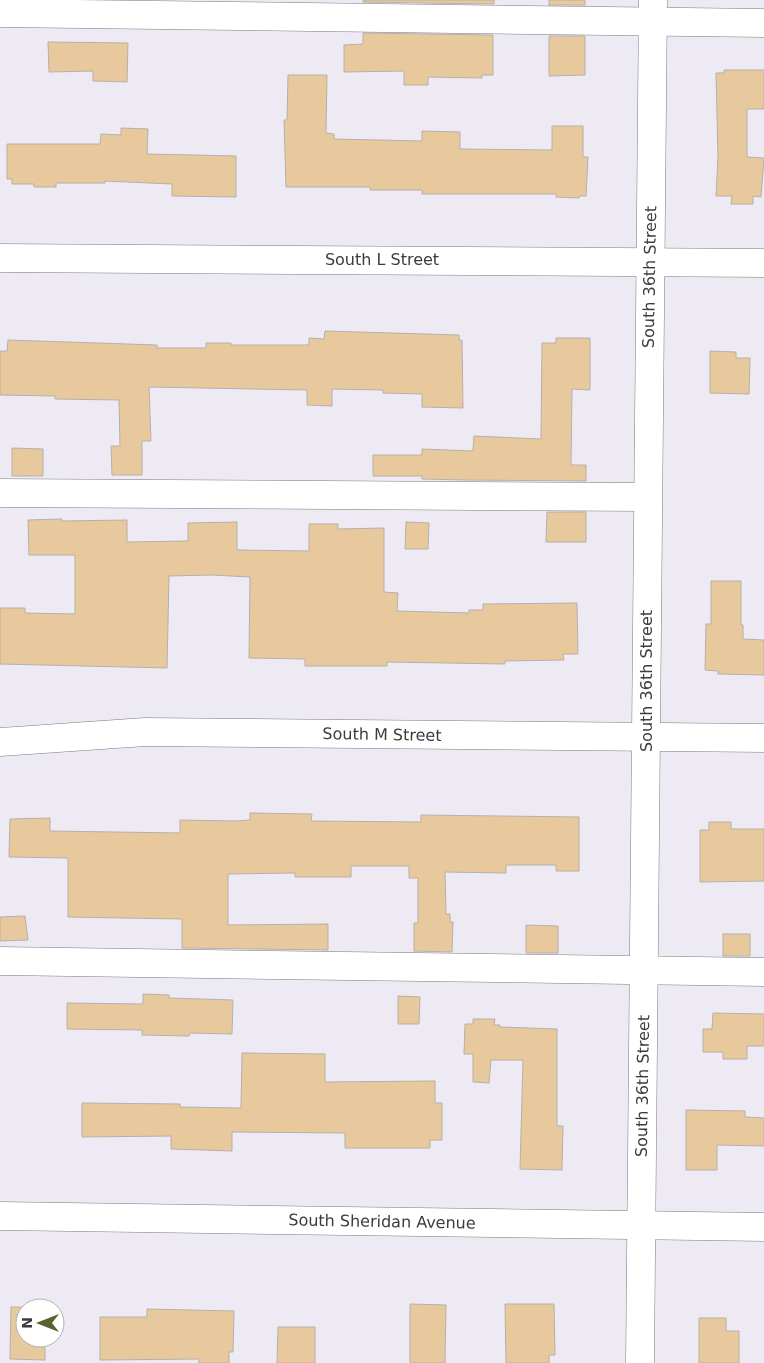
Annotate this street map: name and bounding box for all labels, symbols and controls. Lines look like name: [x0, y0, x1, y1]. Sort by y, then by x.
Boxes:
street label: South 36th Street: [639, 206, 660, 348]
street label: South L Street: [325, 250, 439, 269]
street label: South 36th Street: [637, 610, 656, 752]
street label: South M Street: [322, 724, 442, 745]
street label: South 36th Street: [632, 1015, 653, 1157]
street label: South Sheridan Avenue: [288, 1210, 476, 1233]
north arrow: [15, 1298, 65, 1348]
text: N: [19, 1317, 35, 1329]

